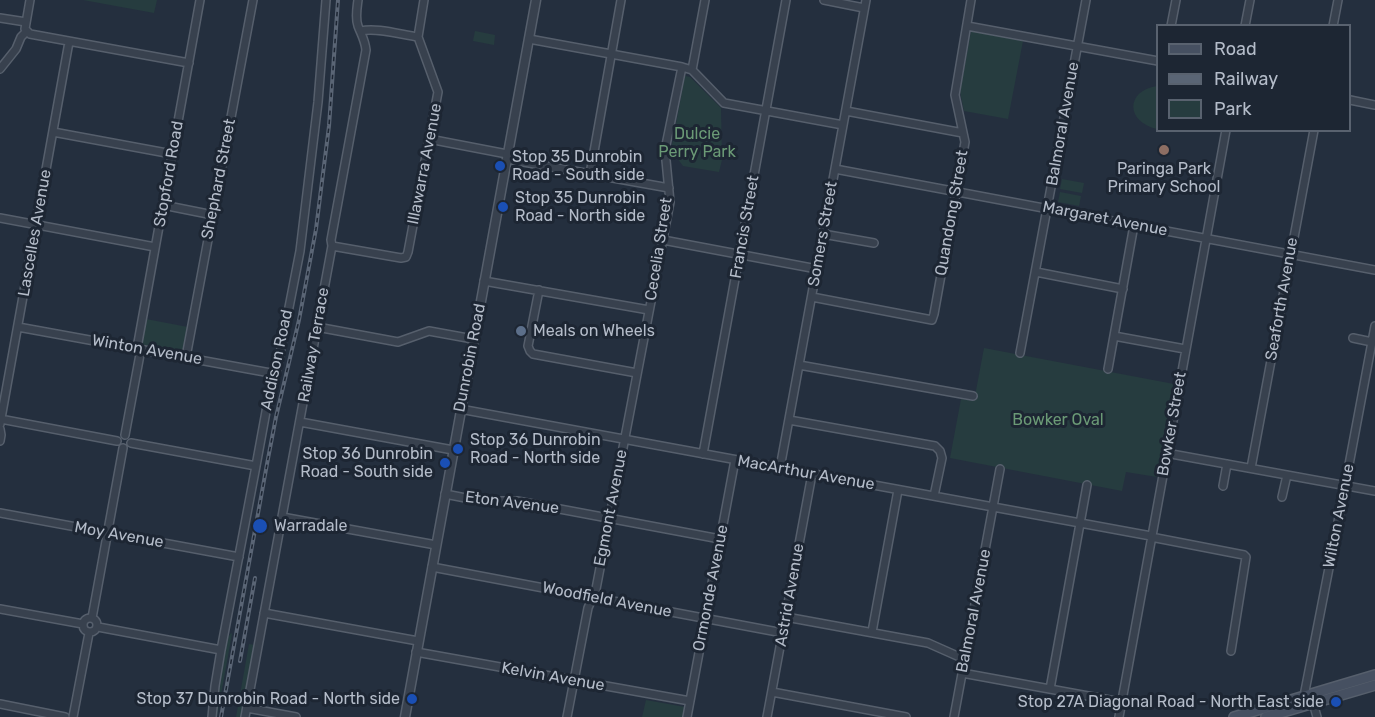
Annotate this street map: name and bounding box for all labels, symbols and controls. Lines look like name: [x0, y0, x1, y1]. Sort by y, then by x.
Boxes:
legend: [1156, 24, 1351, 132]
text: Road: [1214, 38, 1257, 60]
street label: Balmoral Avenue: [1043, 61, 1083, 187]
text: Railway: [1214, 68, 1278, 90]
text: Park: [1214, 98, 1251, 120]
street label: Illawarra Avenue: [404, 102, 446, 226]
street label: Shephard Street: [198, 117, 240, 241]
street label: Stopford Road: [150, 120, 188, 228]
park label: Dulcie Perry Park: [658, 124, 736, 162]
marker: Paringa Park Primary School: [1157, 143, 1171, 157]
place label: Stop 35 Dunrobin Road - South side: [512, 147, 645, 185]
street label: Quandong Street: [932, 149, 972, 277]
marker: Stop 35 Dunrobin Road - South side: [493, 159, 507, 173]
place label: Paringa Park Primary School: [1108, 159, 1220, 197]
street label: Lascelles Avenue: [14, 168, 56, 298]
street label: Francis Street: [726, 174, 764, 280]
street label: Somers Street: [804, 180, 842, 288]
place label: Stop 35 Dunrobin Road - North side: [515, 188, 645, 226]
street label: Cecelia Street: [641, 196, 677, 302]
street label: Margaret Avenue: [1041, 197, 1169, 241]
marker: Stop 35 Dunrobin Road - North side: [496, 200, 510, 214]
street label: Seaforth Avenue: [1262, 236, 1302, 362]
street label: Railway Terrace: [294, 286, 334, 404]
street label: Dunrobin Road: [450, 302, 490, 414]
street label: Addison Road: [257, 308, 297, 412]
place label: Meals on Wheels: [533, 321, 655, 341]
marker: Meals on Wheels: [514, 324, 528, 338]
street label: Winton Avenue: [90, 331, 204, 369]
street label: Bowker Street: [1153, 370, 1191, 478]
park label: Bowker Oval: [1012, 410, 1104, 430]
place label: Stop 36 Dunrobin Road - North side: [470, 430, 601, 468]
marker: Stop 36 Dunrobin Road - North side: [451, 442, 465, 456]
place label: Stop 36 Dunrobin Road - South side: [300, 444, 433, 482]
street label: Egmont Avenue: [590, 448, 632, 568]
street label: MacArthur Avenue: [736, 451, 876, 495]
marker: Stop 36 Dunrobin Road - South side: [438, 456, 452, 470]
street label: Wilton Avenue: [1319, 462, 1359, 570]
street label: Eton Avenue: [464, 488, 560, 518]
place label: Warradale: [274, 516, 347, 536]
marker: Warradale: [251, 517, 269, 535]
street label: Moy Avenue: [73, 518, 165, 552]
street label: Ormonde Avenue: [689, 523, 733, 653]
street label: Astrid Avenue: [771, 542, 809, 648]
street label: Balmoral Avenue: [953, 548, 995, 674]
street label: Woodfield Avenue: [541, 578, 673, 622]
street label: Kelvin Avenue: [500, 658, 606, 696]
place label: Stop 37 Dunrobin Road - North side: [137, 689, 400, 709]
marker: Stop 37 Dunrobin Road - North side: [405, 692, 419, 706]
place label: Stop 27A Diagonal Road - North East side: [1018, 692, 1324, 712]
marker: Stop 27A Diagonal Road - North East side: [1329, 695, 1343, 709]

